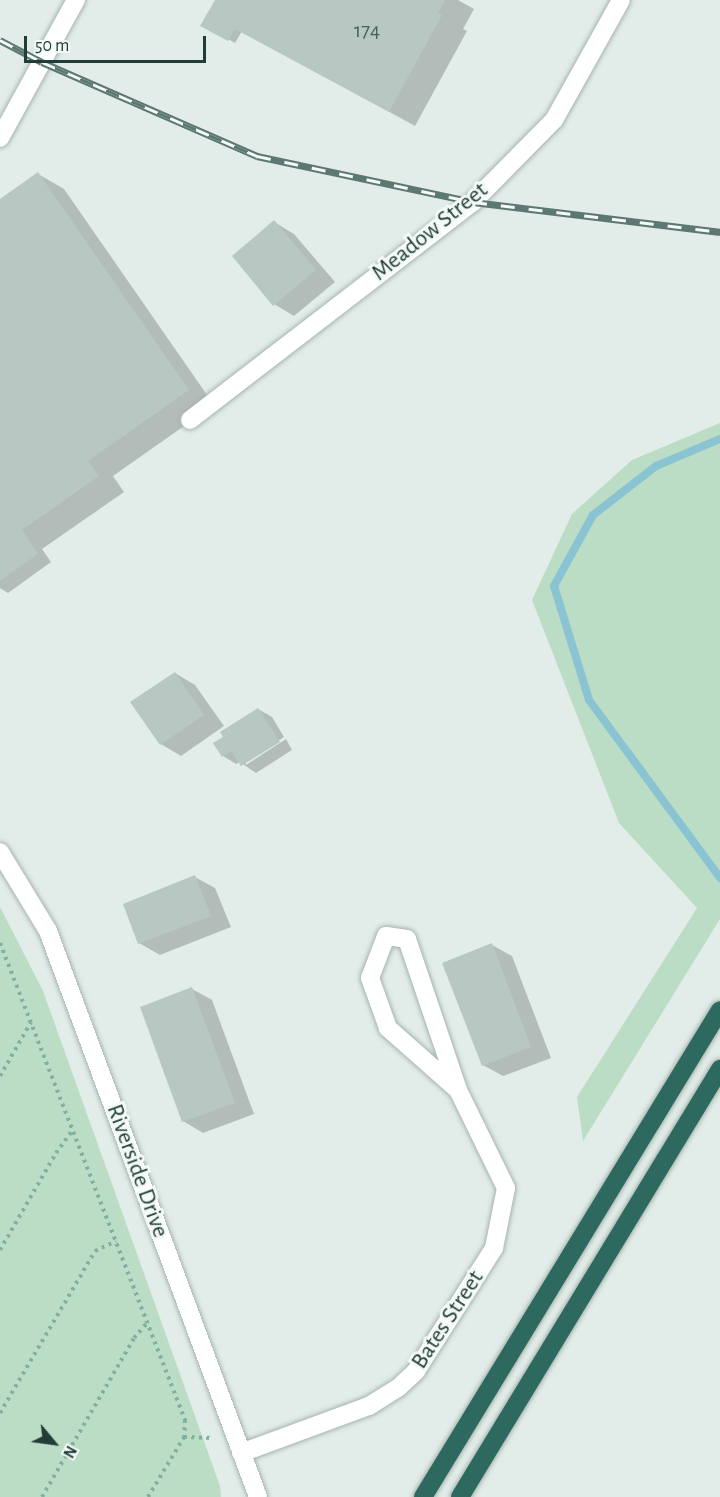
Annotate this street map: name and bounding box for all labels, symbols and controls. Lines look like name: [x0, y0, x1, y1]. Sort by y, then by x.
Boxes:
house number: 174: [354, 18, 380, 44]
scale bar: [27, 24, 208, 62]
text: 50 m: [35, 37, 69, 55]
street label: Meadow Street: [366, 176, 494, 288]
street label: Riverside Drive: [100, 1100, 174, 1242]
street label: Bates Street: [406, 1265, 490, 1375]
north arrow: [24, 1413, 84, 1473]
text: N: [60, 1443, 79, 1460]

